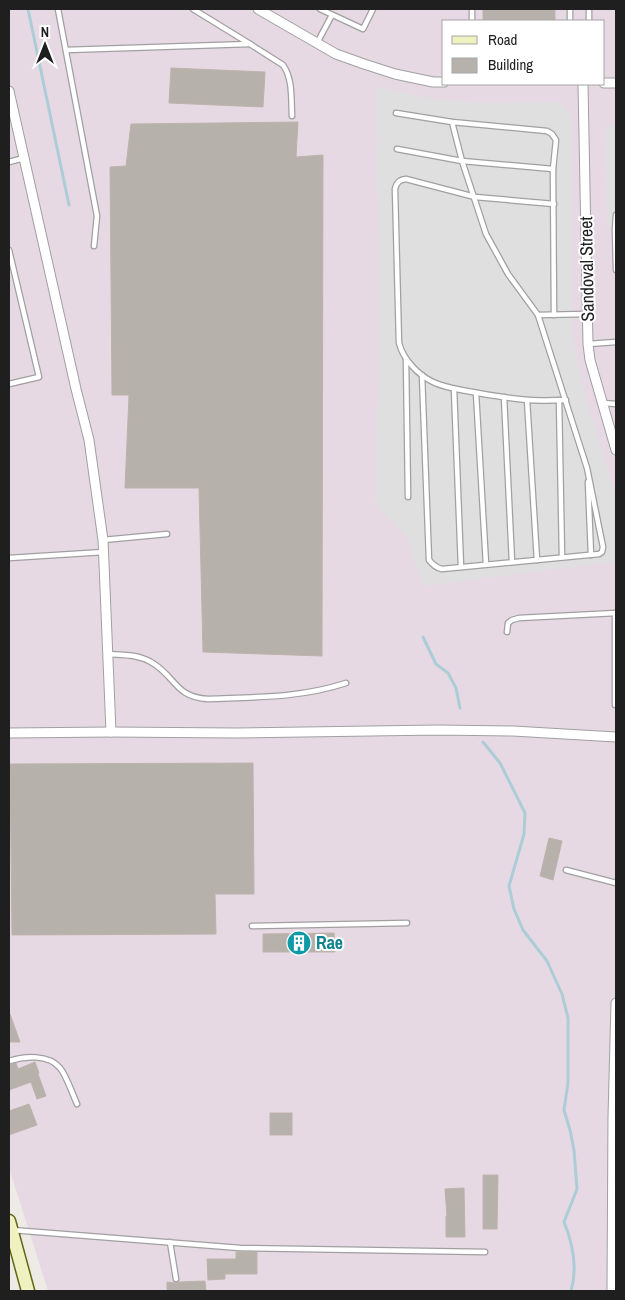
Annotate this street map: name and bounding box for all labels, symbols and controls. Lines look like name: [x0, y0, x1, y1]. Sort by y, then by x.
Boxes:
north arrow: [20, 20, 70, 70]
legend: [442, 20, 605, 85]
text: N: [41, 23, 49, 41]
text: Road: [488, 29, 517, 50]
text: Building: [488, 54, 533, 75]
street label: Sandoval Street: [573, 216, 600, 322]
building icon: Rae: [286, 930, 312, 956]
place label: Rae: [316, 930, 343, 955]

